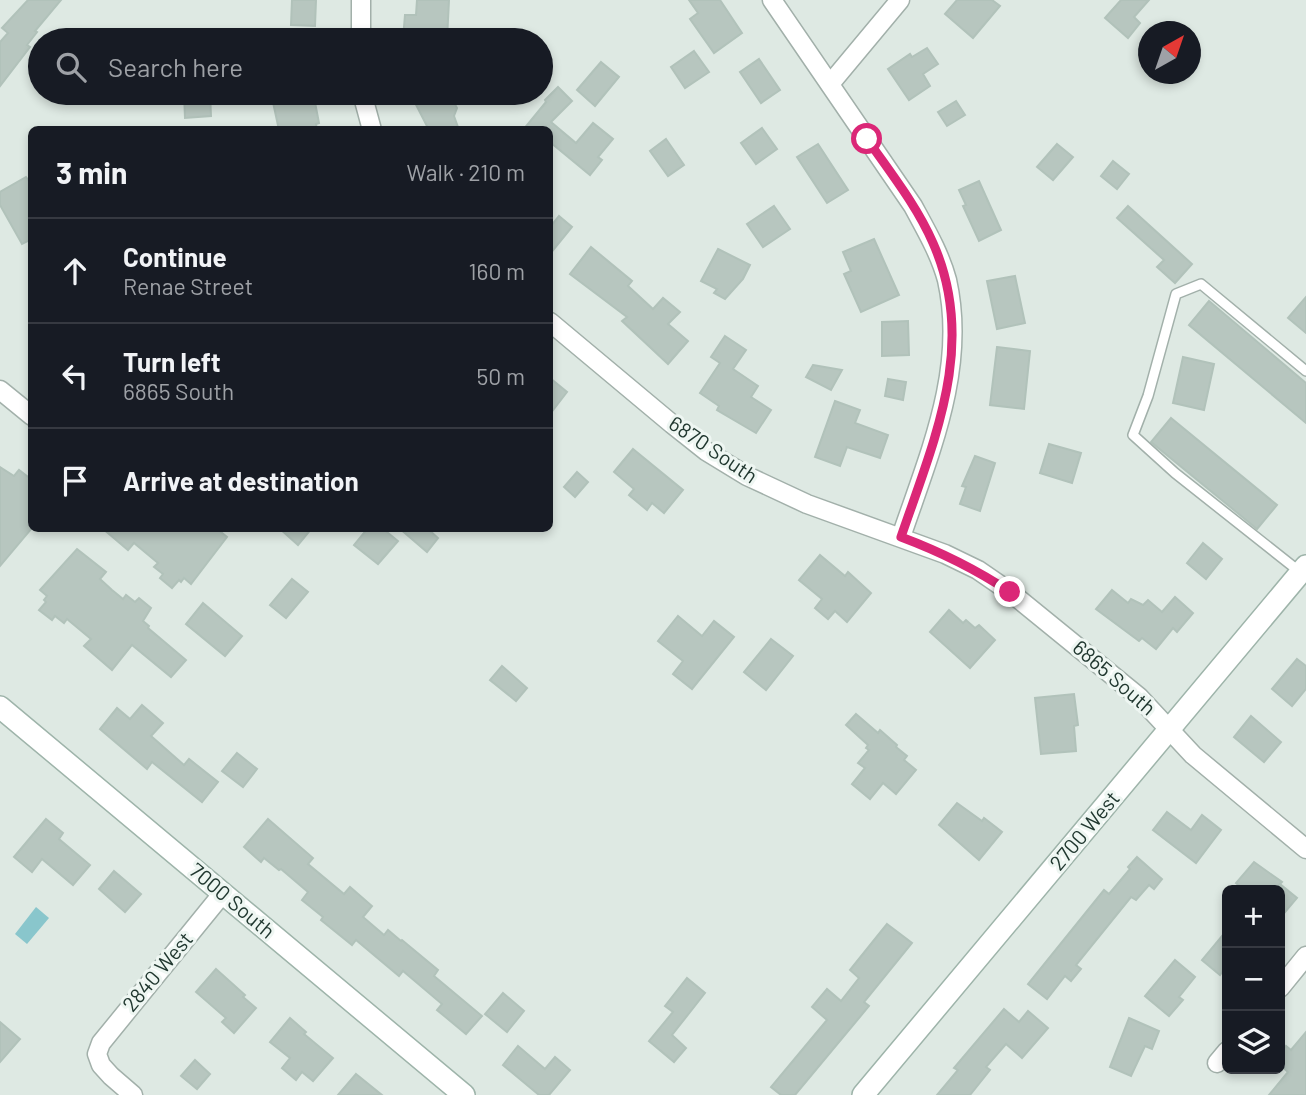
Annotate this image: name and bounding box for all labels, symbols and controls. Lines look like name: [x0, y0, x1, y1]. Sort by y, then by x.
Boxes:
north arrow: [1138, 21, 1201, 84]
search box: [28, 28, 553, 105]
icon: search: [52, 48, 90, 86]
text: Search here: [108, 51, 243, 82]
route start: [851, 123, 882, 154]
text: 3 min: [56, 154, 127, 190]
text: Walk · 210 m: [407, 158, 525, 186]
text: Continue: [123, 241, 227, 272]
icon: ahead: [56, 252, 94, 290]
text: 160 m: [468, 257, 525, 285]
text: Renae Street: [123, 272, 253, 300]
text: Turn left: [123, 346, 221, 377]
icon: left: [56, 357, 94, 395]
text: 50 m: [477, 362, 525, 390]
text: 6865 South: [123, 377, 234, 405]
street label: 6870 South: [665, 410, 763, 488]
icon: arrive: [56, 462, 94, 500]
text: Arrive at destination: [123, 465, 359, 496]
route end: [994, 576, 1025, 607]
street label: 6865 South: [1068, 634, 1161, 720]
street label: 2700 West: [1044, 786, 1124, 875]
street label: 7000 South: [185, 857, 281, 943]
map controls: [1222, 885, 1285, 1074]
button: +: [1222, 885, 1285, 948]
street label: 2840 West: [116, 926, 197, 1016]
button: −: [1222, 948, 1285, 1011]
button: layers: [1222, 1011, 1285, 1074]

